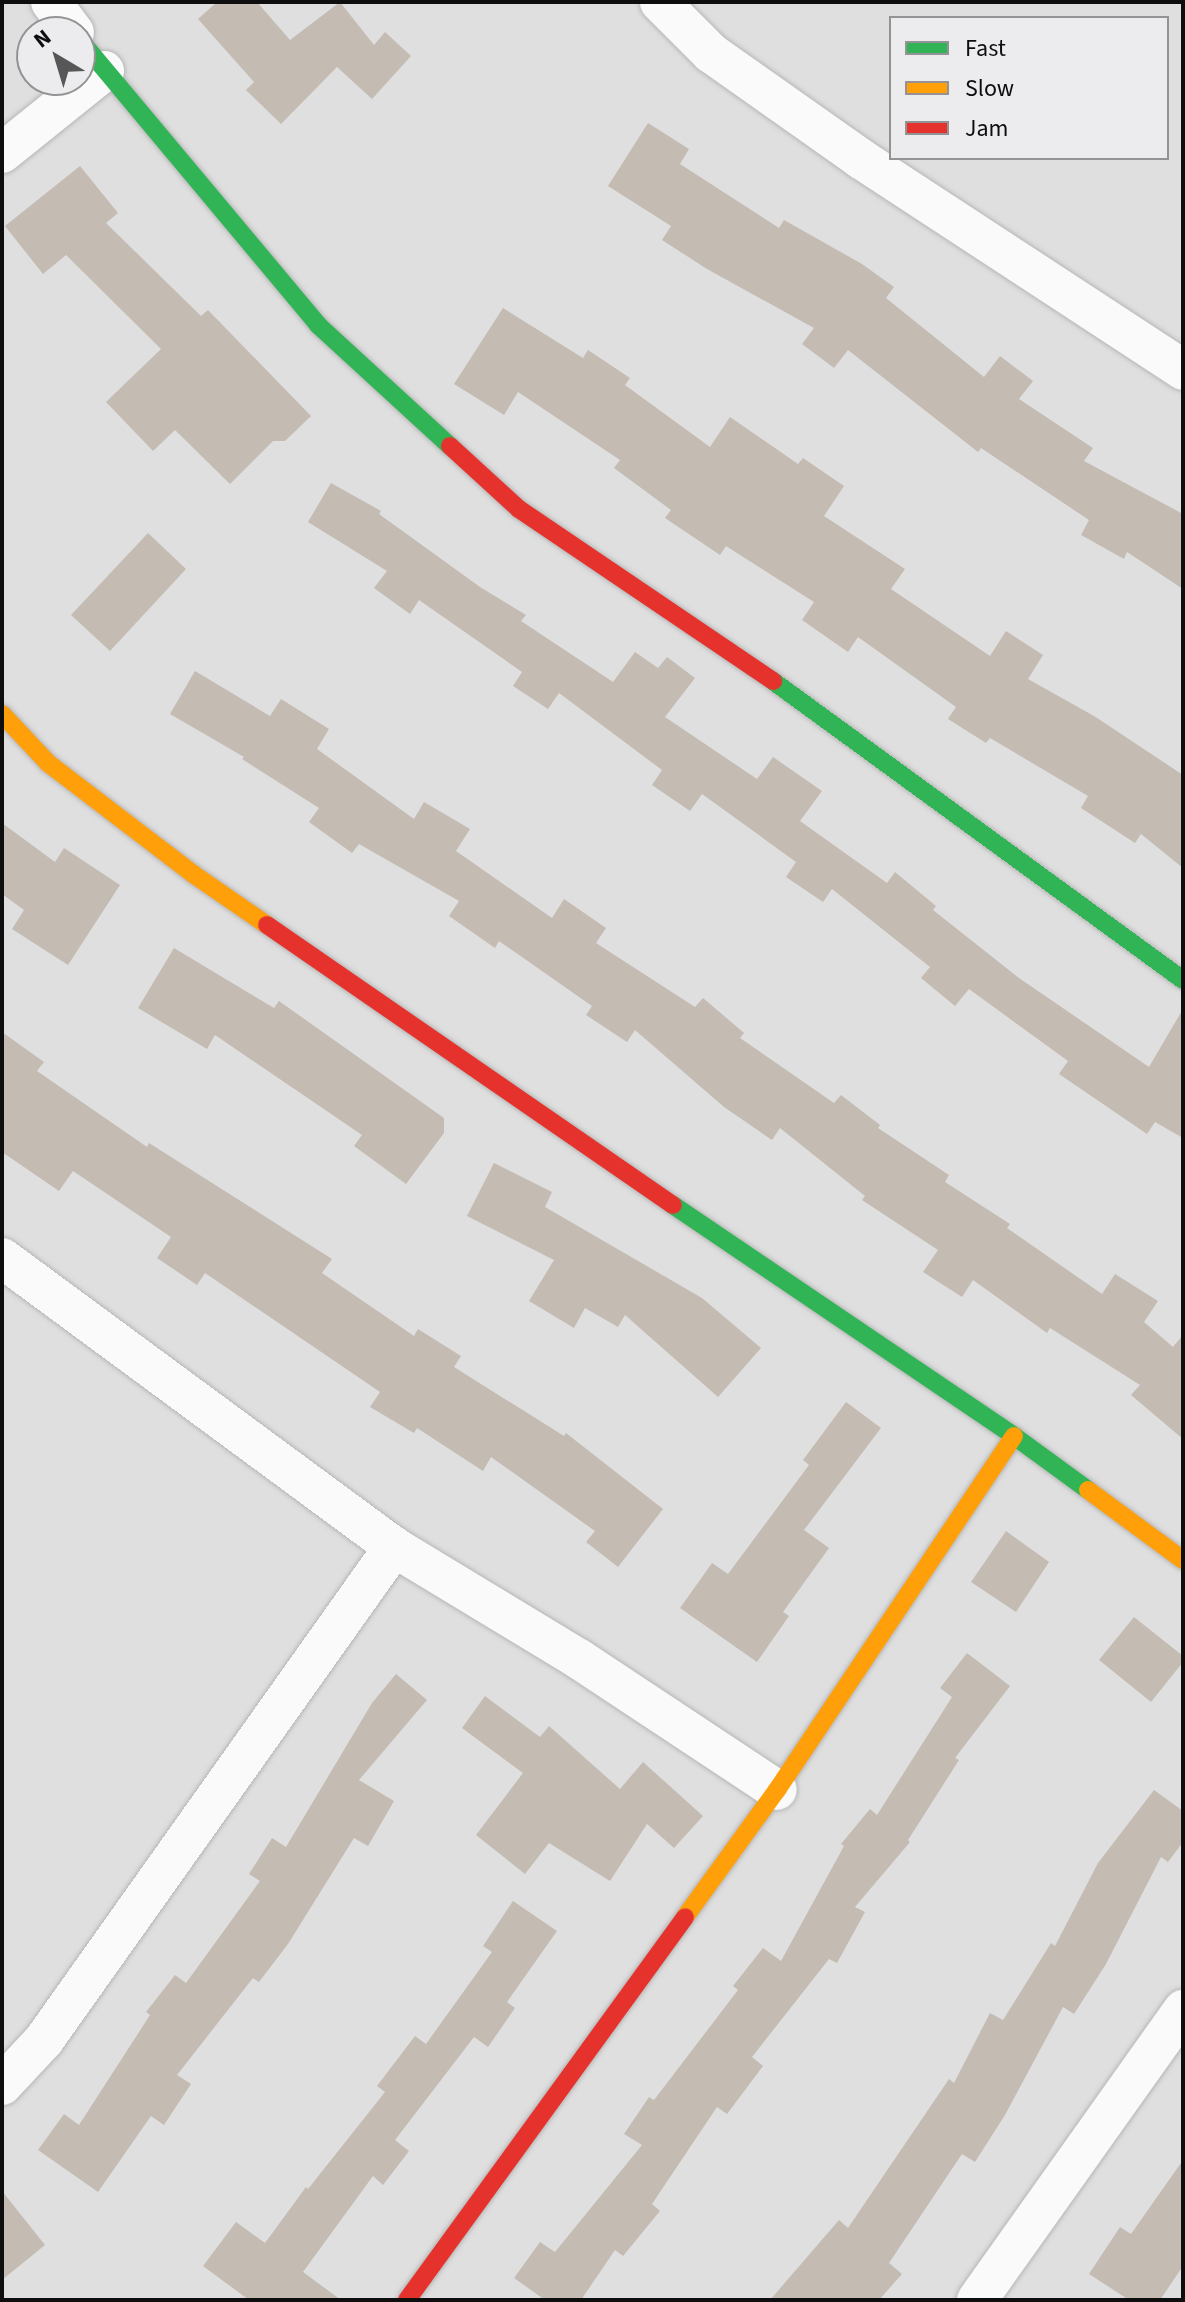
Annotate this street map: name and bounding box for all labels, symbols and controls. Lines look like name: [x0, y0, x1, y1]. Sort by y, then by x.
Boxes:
north arrow: [16, 16, 96, 96]
legend: [889, 16, 1169, 160]
text: N: [27, 22, 58, 56]
text: Fast: [965, 31, 1006, 66]
text: Slow: [965, 71, 1014, 106]
text: Jam: [965, 111, 1009, 146]

